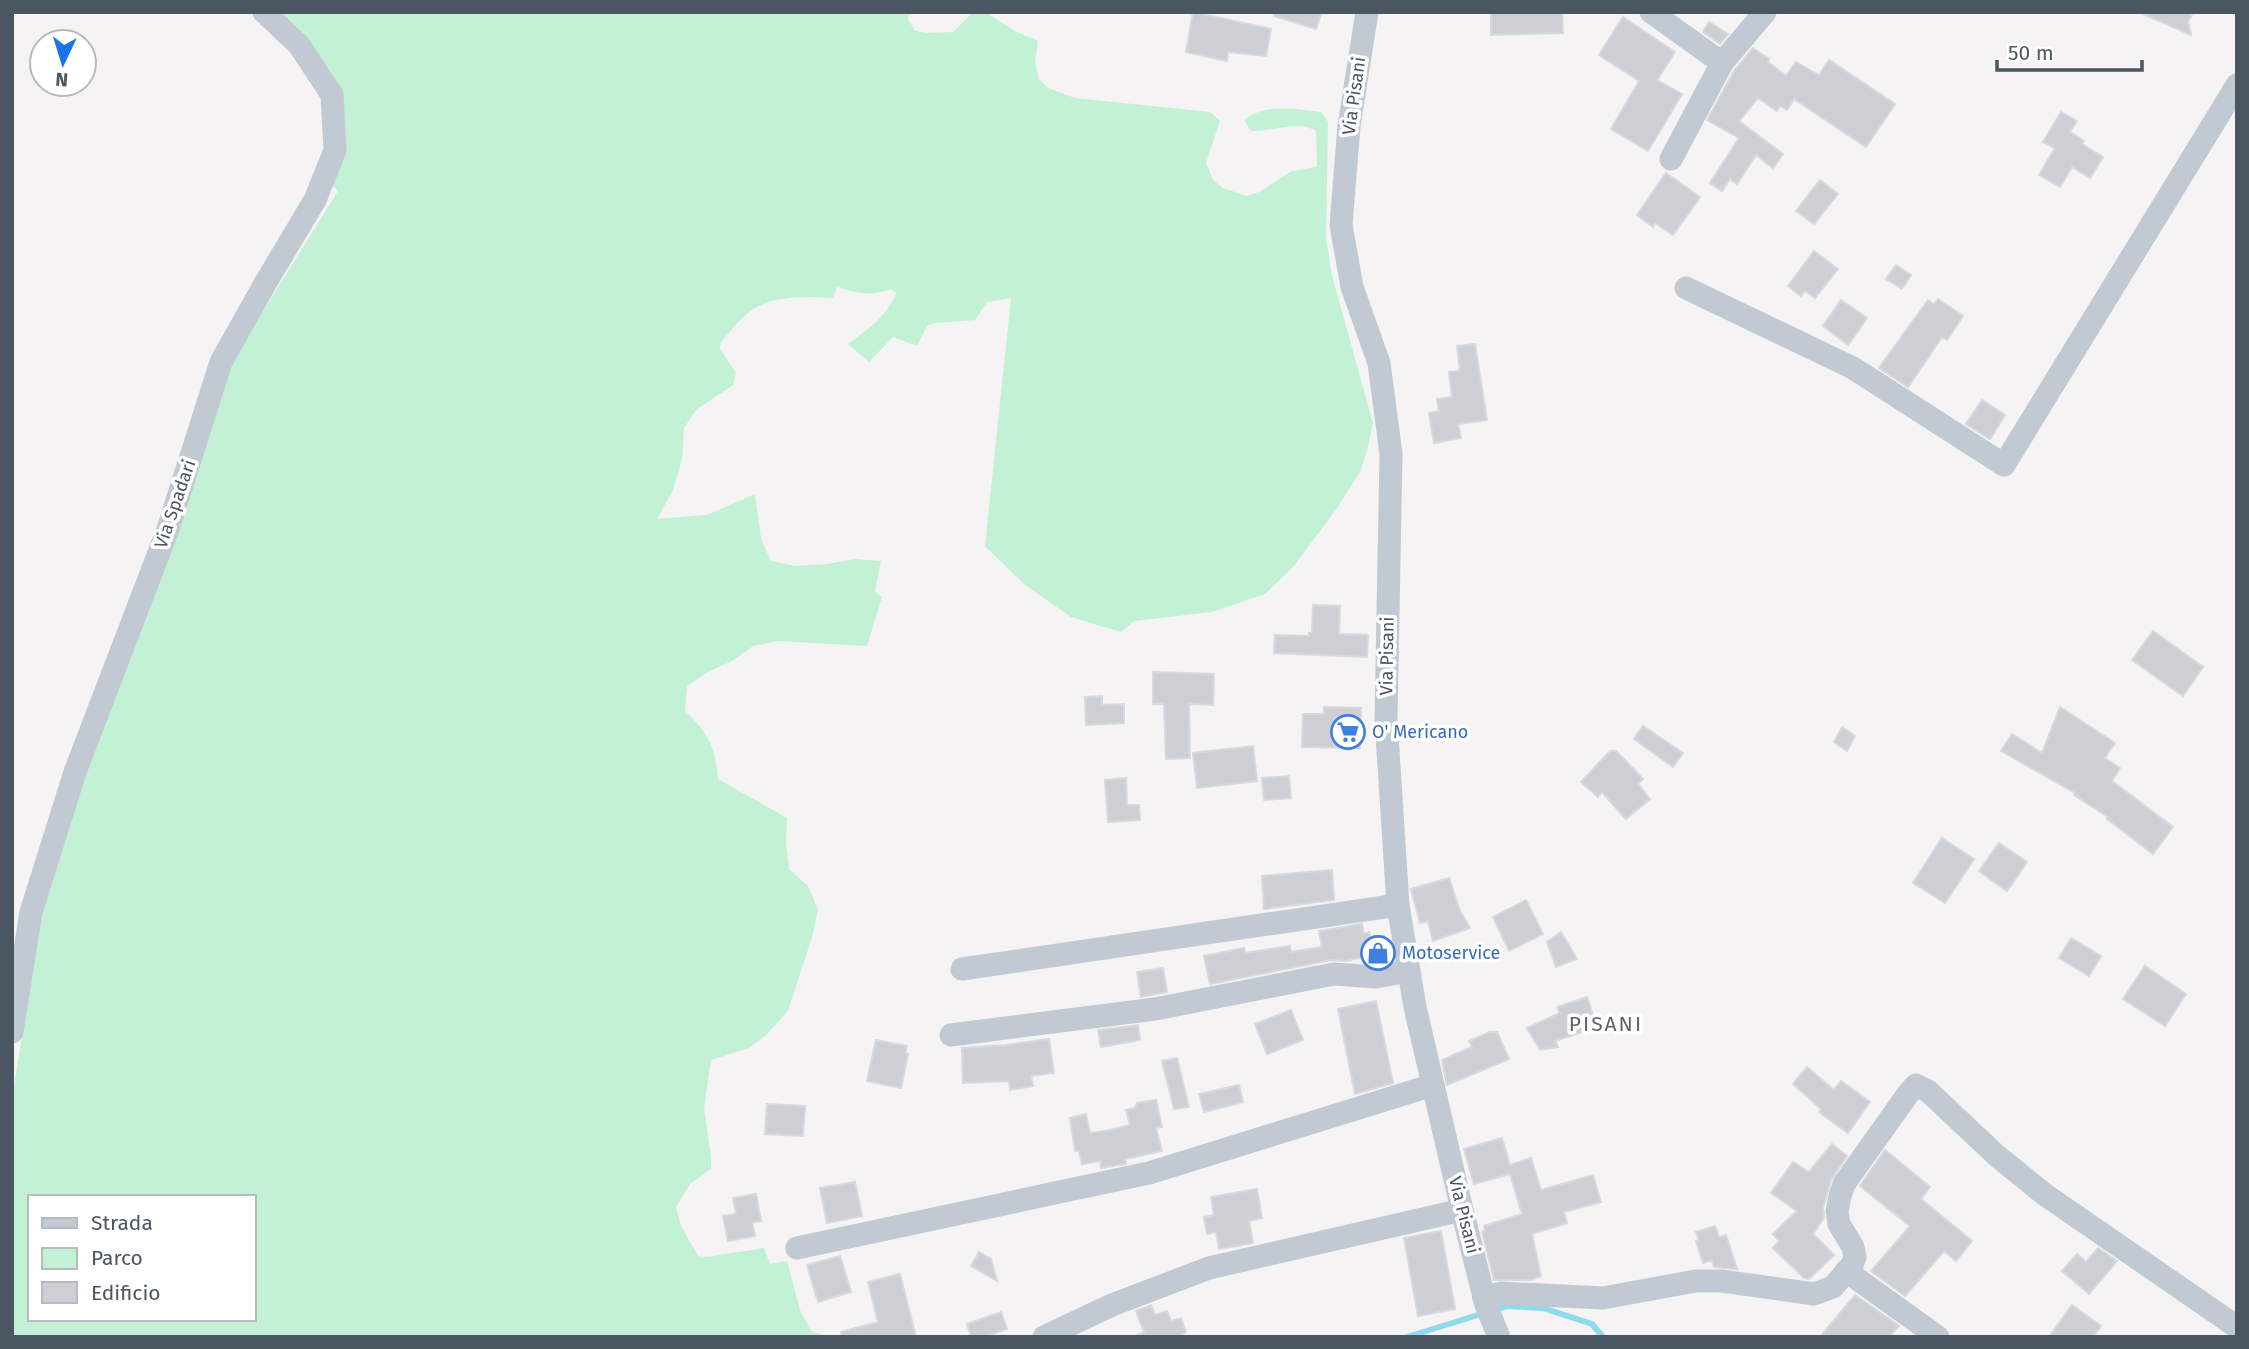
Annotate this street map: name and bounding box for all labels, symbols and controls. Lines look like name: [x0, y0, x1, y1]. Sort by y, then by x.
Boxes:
north arrow: [28, 28, 98, 98]
scale bar: [1997, 28, 2142, 72]
text: 50 m: [2008, 40, 2054, 66]
street label: Via Pisani: [1338, 55, 1370, 137]
text: N: [55, 68, 69, 91]
street label: Via Spadari: [150, 457, 200, 551]
street label: Via Pisani: [1375, 616, 1399, 696]
supermarket icon: O' Mericano: [1329, 713, 1367, 751]
place label: O' Mericano: [1372, 721, 1468, 743]
shop icon: Motoservice: [1359, 934, 1397, 972]
place label: Motoservice: [1402, 942, 1500, 964]
district label: PISANI: [1569, 1011, 1643, 1037]
street label: Via Pisani: [1444, 1174, 1484, 1256]
legend: [28, 1195, 256, 1321]
text: Strada: [91, 1210, 153, 1236]
text: Parco: [91, 1245, 143, 1271]
text: Edificio: [91, 1280, 161, 1306]

